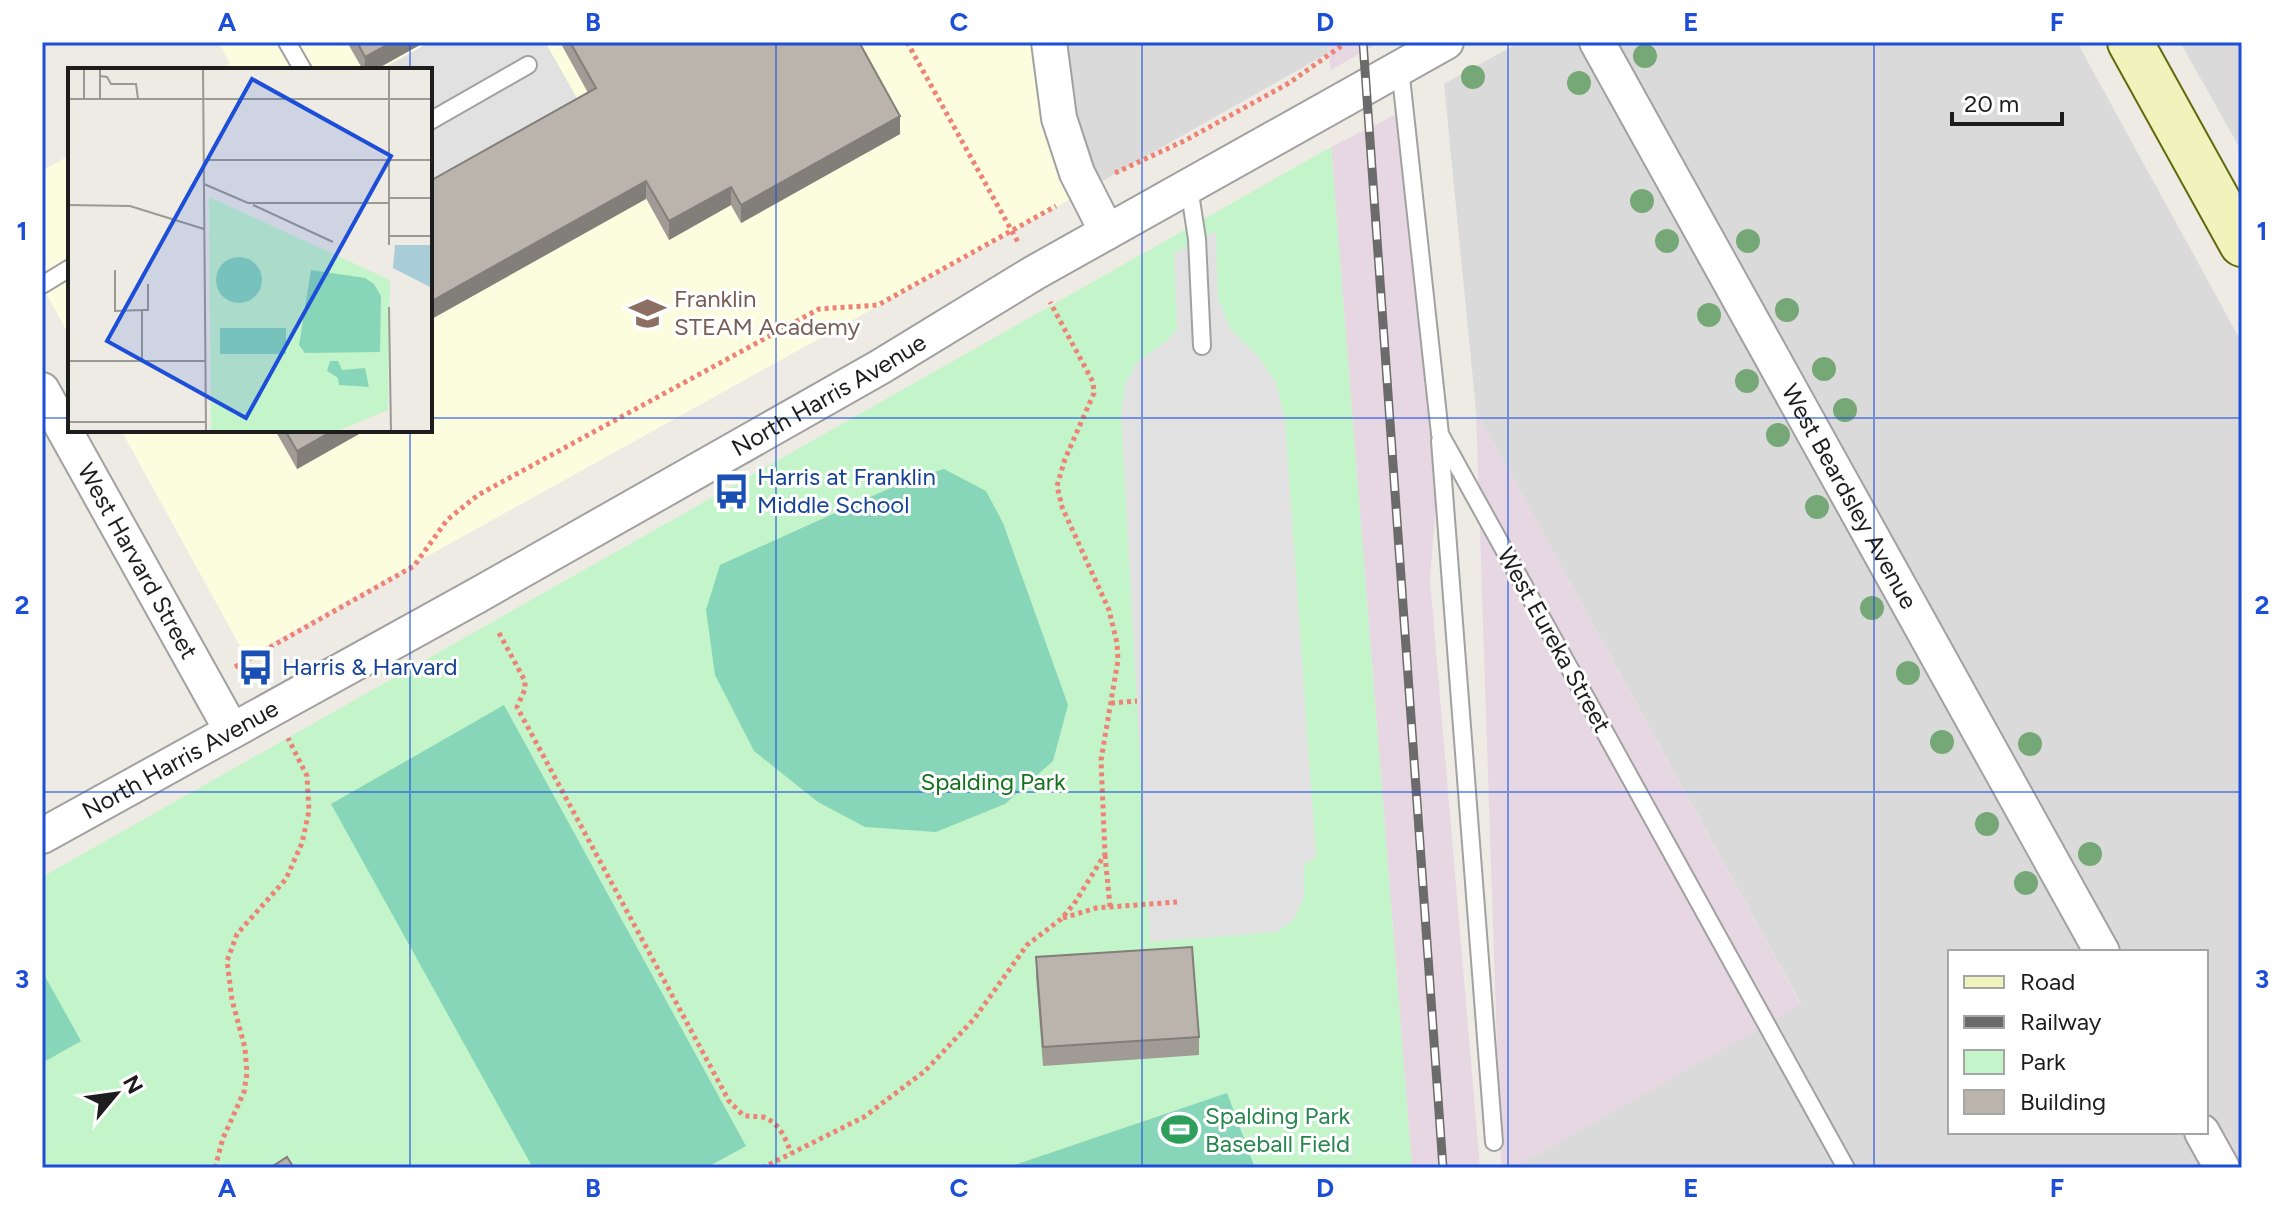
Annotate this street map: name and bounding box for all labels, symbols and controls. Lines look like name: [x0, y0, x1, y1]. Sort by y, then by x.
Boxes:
text: A: [218, 6, 237, 38]
text: B: [585, 6, 601, 38]
text: C: [950, 6, 969, 38]
text: D: [1316, 6, 1334, 38]
text: E: [1683, 6, 1699, 38]
text: F: [2050, 6, 2064, 38]
inset map: [68, 68, 432, 432]
scale bar: [1952, 76, 2062, 126]
text: 20 m: [1964, 89, 2019, 118]
text: 1: [17, 215, 27, 247]
text: 1: [2257, 215, 2267, 247]
place label: Franklin STEAM Academy: [674, 284, 860, 341]
school or university icon: Franklin STEAM Academy: [629, 294, 667, 332]
street label: North Harris Avenue: [726, 327, 931, 462]
street label: West Beardsley Avenue: [1776, 379, 1924, 614]
street label: West Harvard Street: [72, 458, 204, 664]
place label: Harris at Franklin Middle School: [757, 462, 936, 519]
bus stop icon: Harris at Franklin Middle School: [712, 472, 750, 510]
street label: West Eureka Street: [1492, 542, 1617, 737]
text: 2: [14, 589, 30, 621]
text: 2: [2254, 589, 2270, 621]
bus stop icon: Harris & Harvard: [237, 648, 275, 686]
place label: Harris & Harvard: [282, 652, 458, 681]
street label: North Harris Avenue: [77, 693, 283, 825]
park label: Spalding Park: [920, 767, 1066, 796]
legend: [1948, 950, 2208, 1134]
text: 3: [15, 963, 29, 995]
text: 3: [2255, 963, 2269, 995]
text: Road: [2020, 967, 2075, 996]
text: Railway: [2020, 1007, 2102, 1036]
text: Park: [2020, 1047, 2066, 1076]
north arrow: [76, 1054, 156, 1134]
text: N: [117, 1071, 149, 1099]
text: Building: [2020, 1087, 2106, 1116]
place label: Spalding Park Baseball Field: [1205, 1101, 1350, 1158]
sports icon: Spalding Park Baseball Field: [1160, 1111, 1198, 1149]
text: A: [218, 1172, 237, 1204]
text: B: [585, 1172, 601, 1204]
text: C: [950, 1172, 969, 1204]
text: D: [1316, 1172, 1334, 1204]
text: E: [1683, 1172, 1699, 1204]
text: F: [2050, 1172, 2064, 1204]

